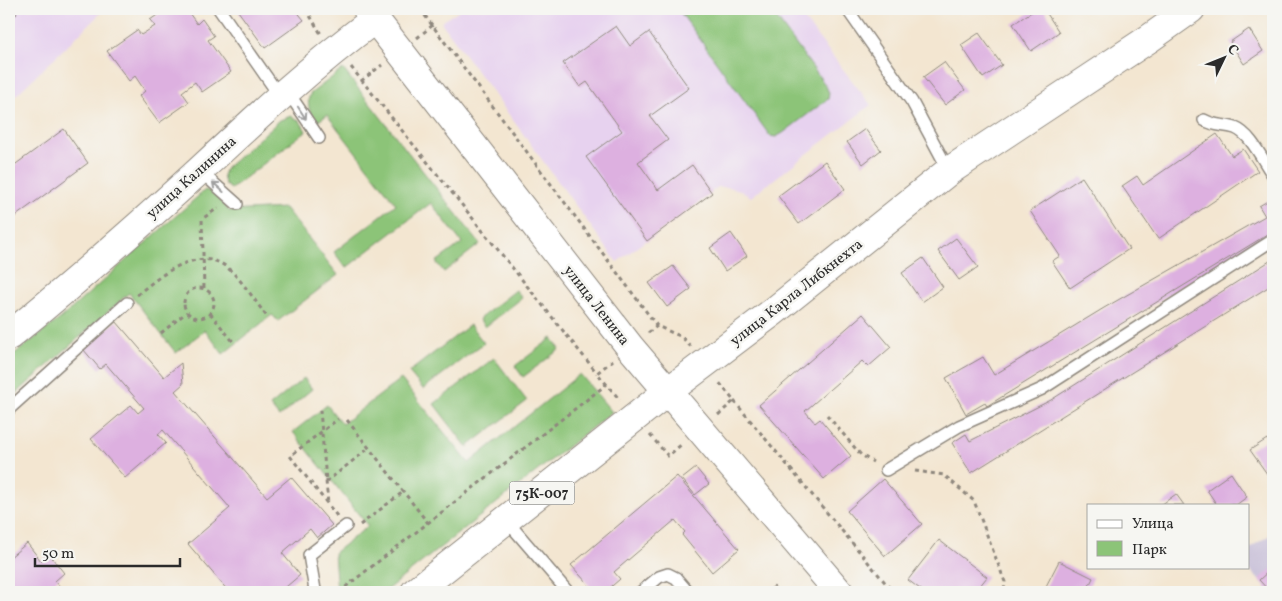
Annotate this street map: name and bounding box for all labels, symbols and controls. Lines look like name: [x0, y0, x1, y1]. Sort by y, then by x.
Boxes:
north arrow: [1200, 32, 1250, 82]
text: С: [1222, 40, 1242, 60]
one-way arrow: [297, 105, 307, 119]
street label: улица Калинина: [142, 132, 242, 224]
one-way arrow: [212, 181, 225, 193]
street label: улица Карла Либкнехта: [726, 235, 868, 352]
street label: улица Ленина: [558, 261, 634, 351]
road number: 75К-007: [510, 482, 574, 504]
legend: [1087, 504, 1250, 568]
text: Улица: [1132, 514, 1174, 535]
scale bar: [35, 536, 180, 568]
text: Парк: [1132, 540, 1167, 561]
text: 50 m: [42, 544, 74, 565]

